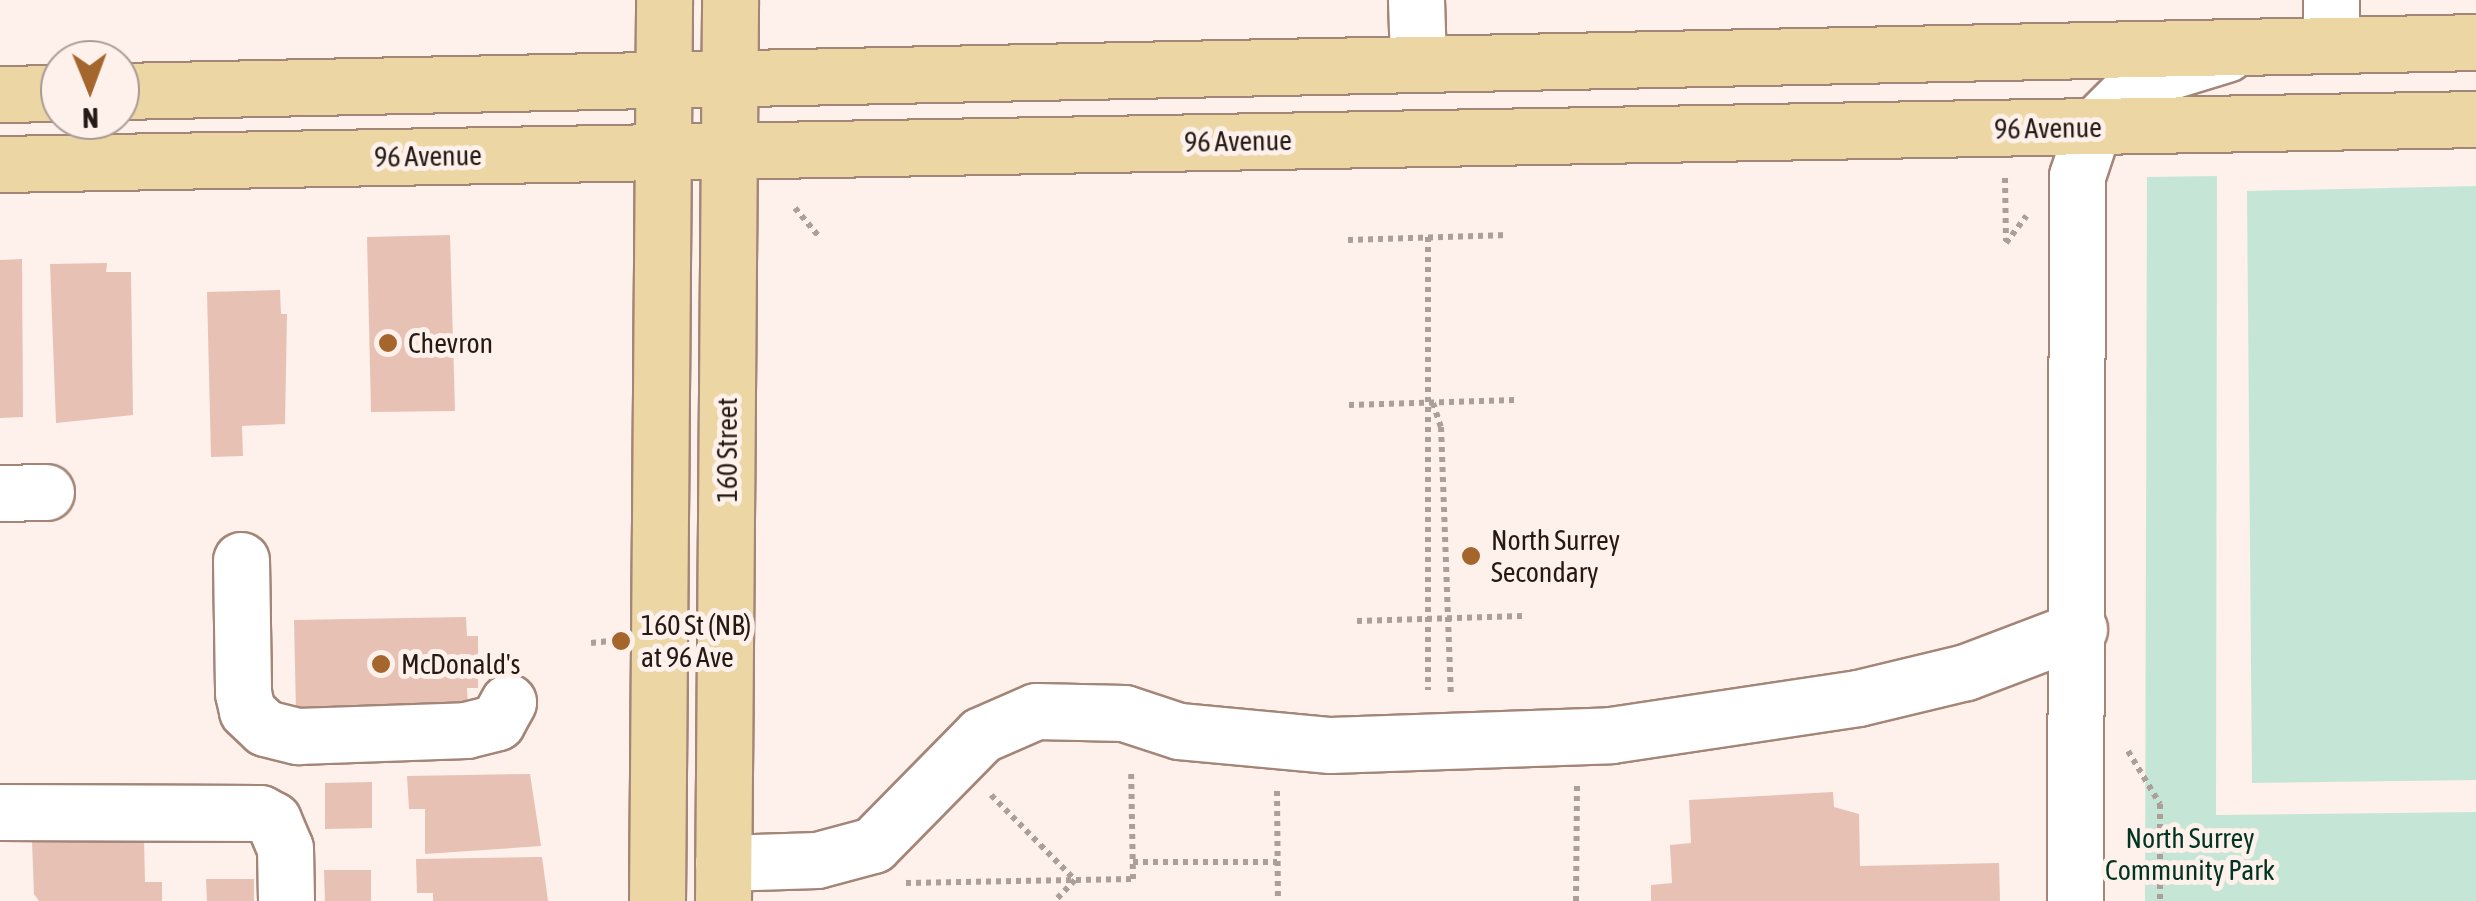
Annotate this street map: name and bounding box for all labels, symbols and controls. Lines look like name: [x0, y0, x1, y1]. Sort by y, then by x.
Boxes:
north arrow: [40, 40, 140, 140]
text: N: [82, 102, 99, 134]
street label: 96 Avenue: [1994, 110, 2102, 146]
street label: 96 Avenue: [1184, 123, 1292, 159]
street label: 96 Avenue: [374, 138, 482, 174]
place label: Chevron: [408, 326, 493, 360]
marker: Chevron: [377, 332, 399, 354]
street label: 160 Street: [710, 398, 744, 502]
place label: North Surrey Secondary: [1491, 523, 1620, 589]
marker: North Surrey Secondary: [1460, 545, 1482, 567]
place label: 160 St (NB) at 96 Ave: [641, 608, 751, 674]
marker: 160 St (NB) at 96 Ave: [610, 630, 632, 652]
place label: McDonald's: [401, 647, 520, 681]
marker: McDonald's: [370, 653, 392, 675]
park label: North Surrey Community Park: [2105, 821, 2275, 887]

